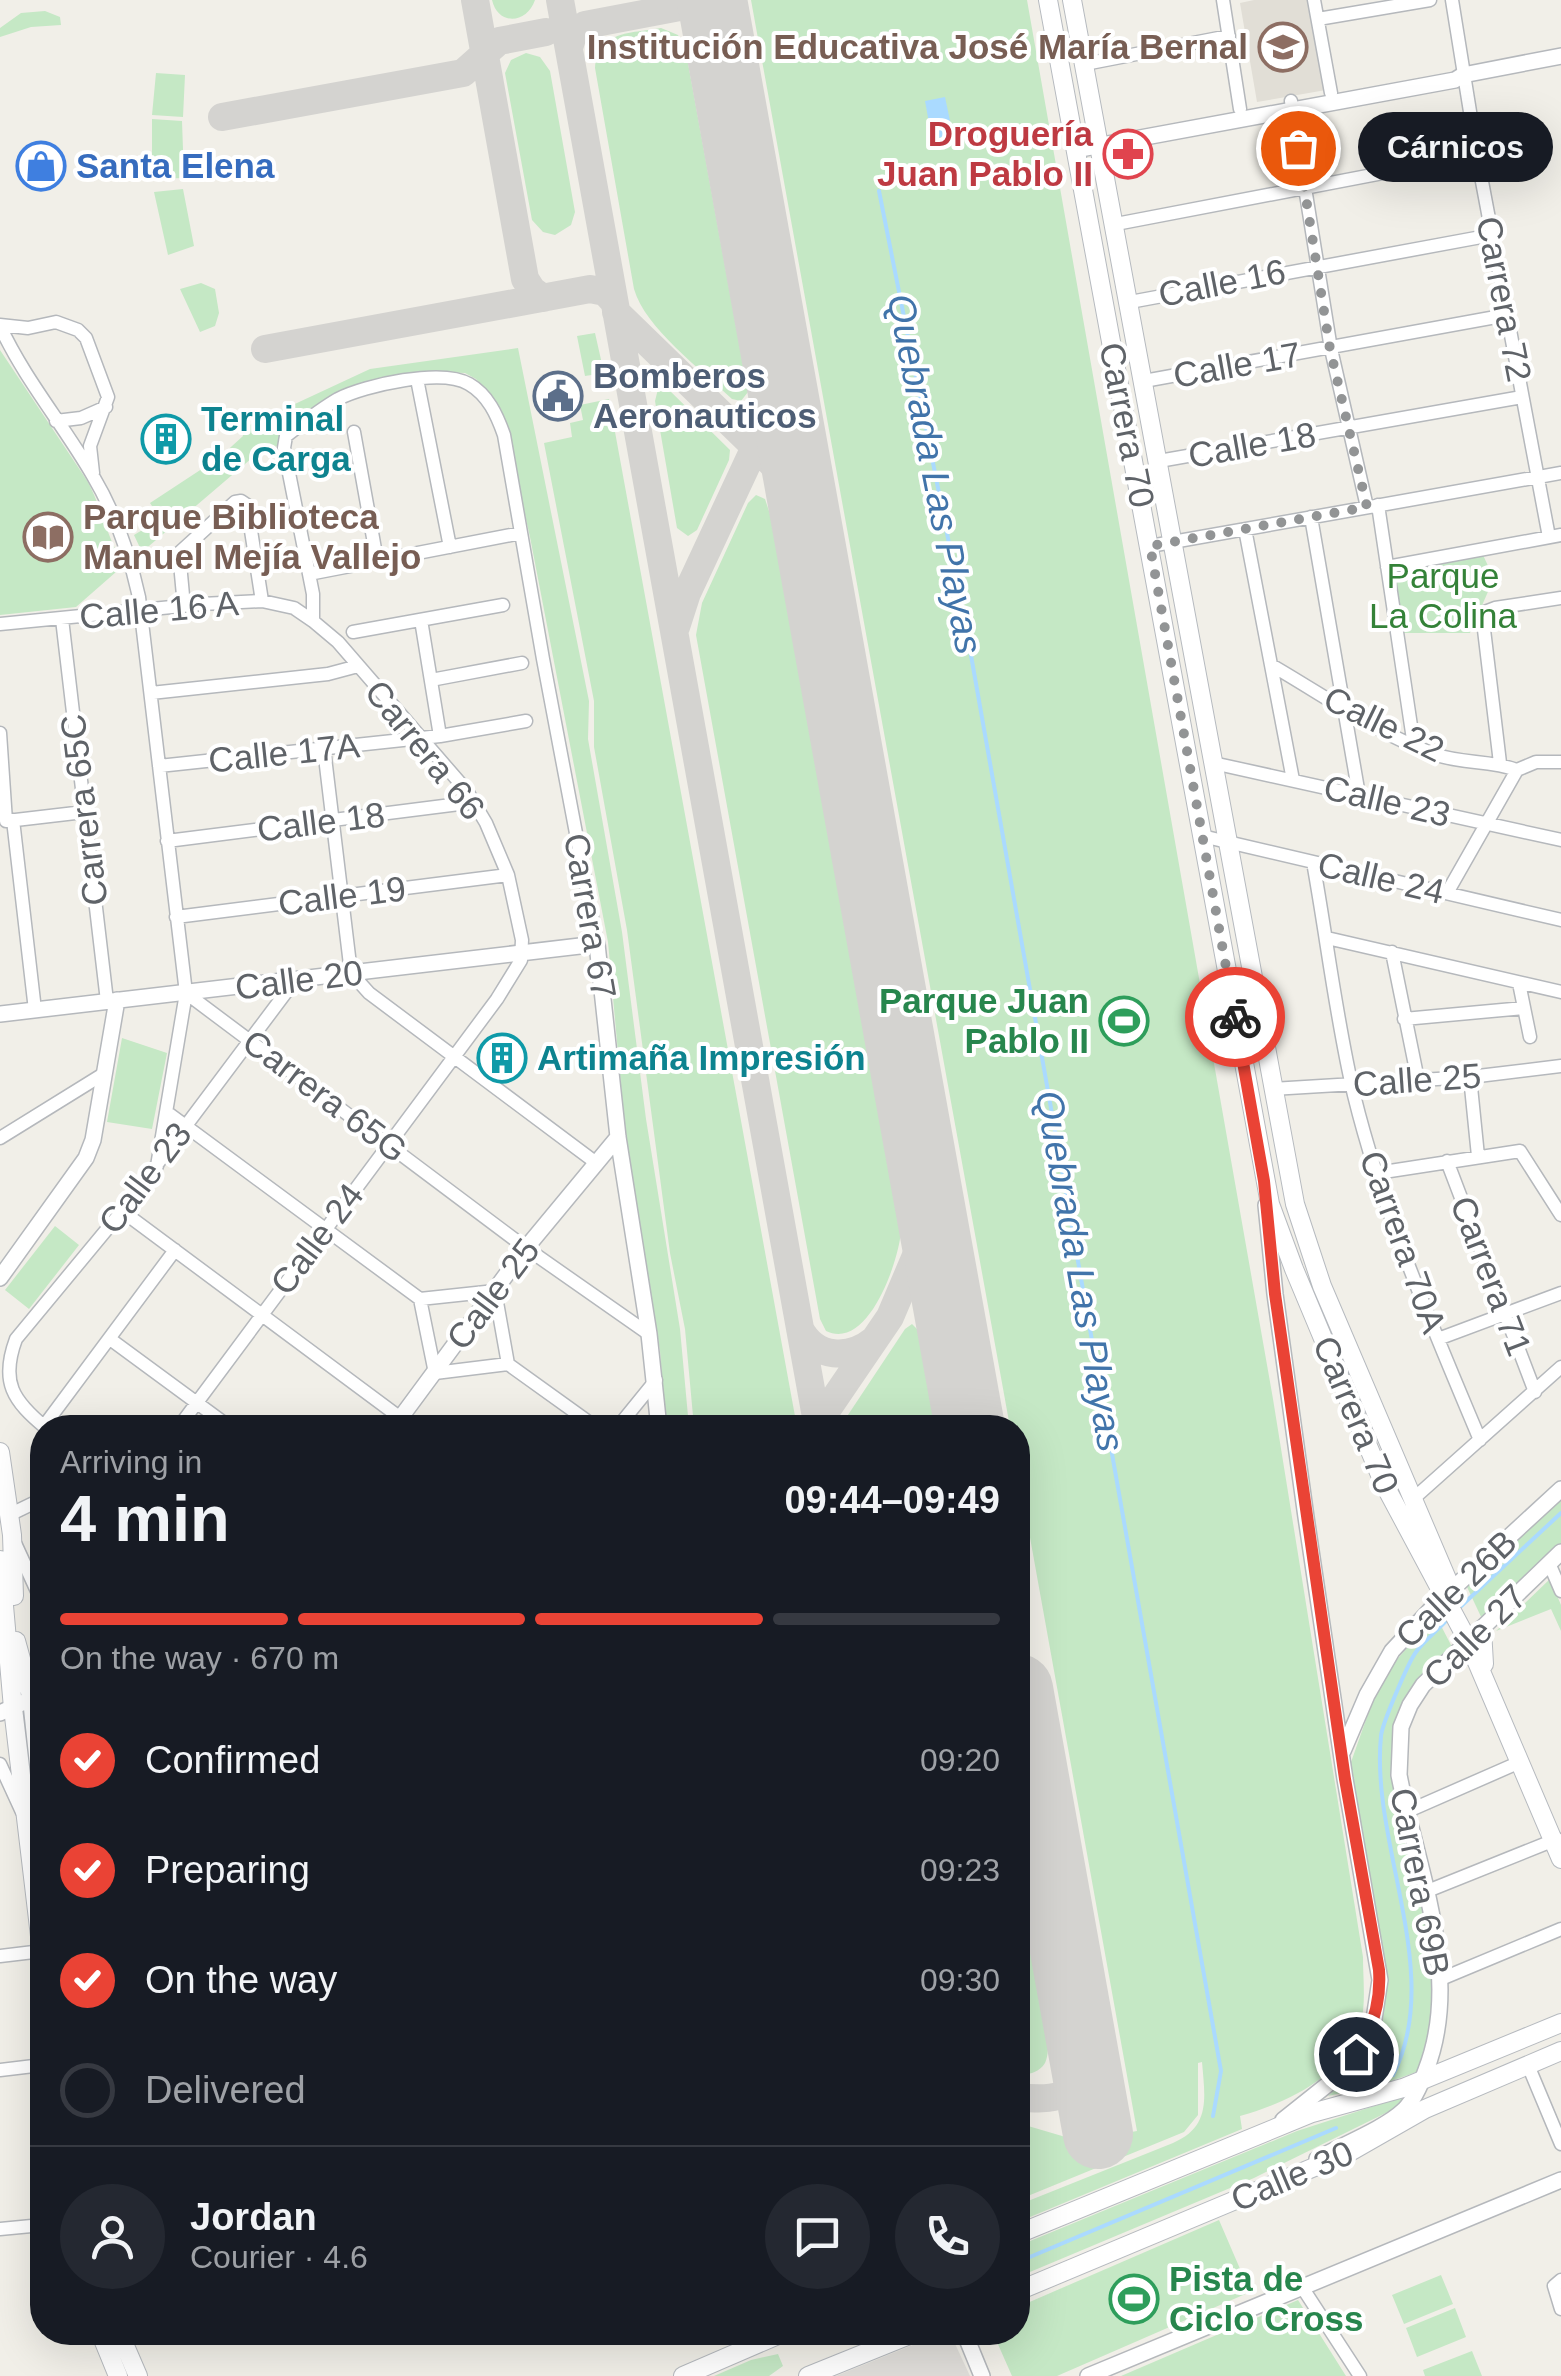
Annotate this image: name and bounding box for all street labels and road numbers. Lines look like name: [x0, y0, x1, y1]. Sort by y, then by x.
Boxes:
street label: Carrera 72: [1469, 213, 1540, 385]
street label: Calle 16: [1155, 251, 1289, 314]
street label: Calle 17: [1170, 334, 1304, 395]
street label: Carrera 70: [1092, 339, 1163, 511]
street label: Calle 18: [1185, 414, 1319, 475]
street label: Calle 16 A: [78, 583, 241, 636]
street label: Carrera 66: [358, 672, 493, 827]
street label: Calle 22: [1318, 678, 1450, 769]
street label: Carrera 65C: [52, 712, 115, 908]
street label: Calle 17A: [206, 725, 362, 780]
street label: Calle 23: [1320, 767, 1454, 834]
street label: Calle 18: [255, 794, 387, 849]
street label: Carrera 67: [557, 830, 624, 1002]
street label: Calle 24: [1314, 844, 1448, 911]
street label: Calle 19: [276, 868, 408, 923]
street label: Calle 20: [233, 952, 365, 1007]
street label: Carrera 65G: [236, 1021, 415, 1170]
street label: Calle 25: [1352, 1056, 1482, 1103]
street label: Calle 23: [90, 1115, 199, 1241]
street label: Carrera 70A: [1353, 1146, 1455, 1339]
street label: Calle 24: [262, 1176, 371, 1302]
street label: Carrera 71: [1443, 1191, 1540, 1361]
street label: Calle 25: [438, 1231, 547, 1357]
street label: Carrera 70: [1306, 1330, 1407, 1499]
street label: Calle 26B: [1388, 1522, 1524, 1655]
street label: Calle 27: [1415, 1576, 1534, 1695]
street label: Carrera 69B: [1383, 1785, 1458, 1979]
street label: Calle 30: [1225, 2133, 1359, 2219]

